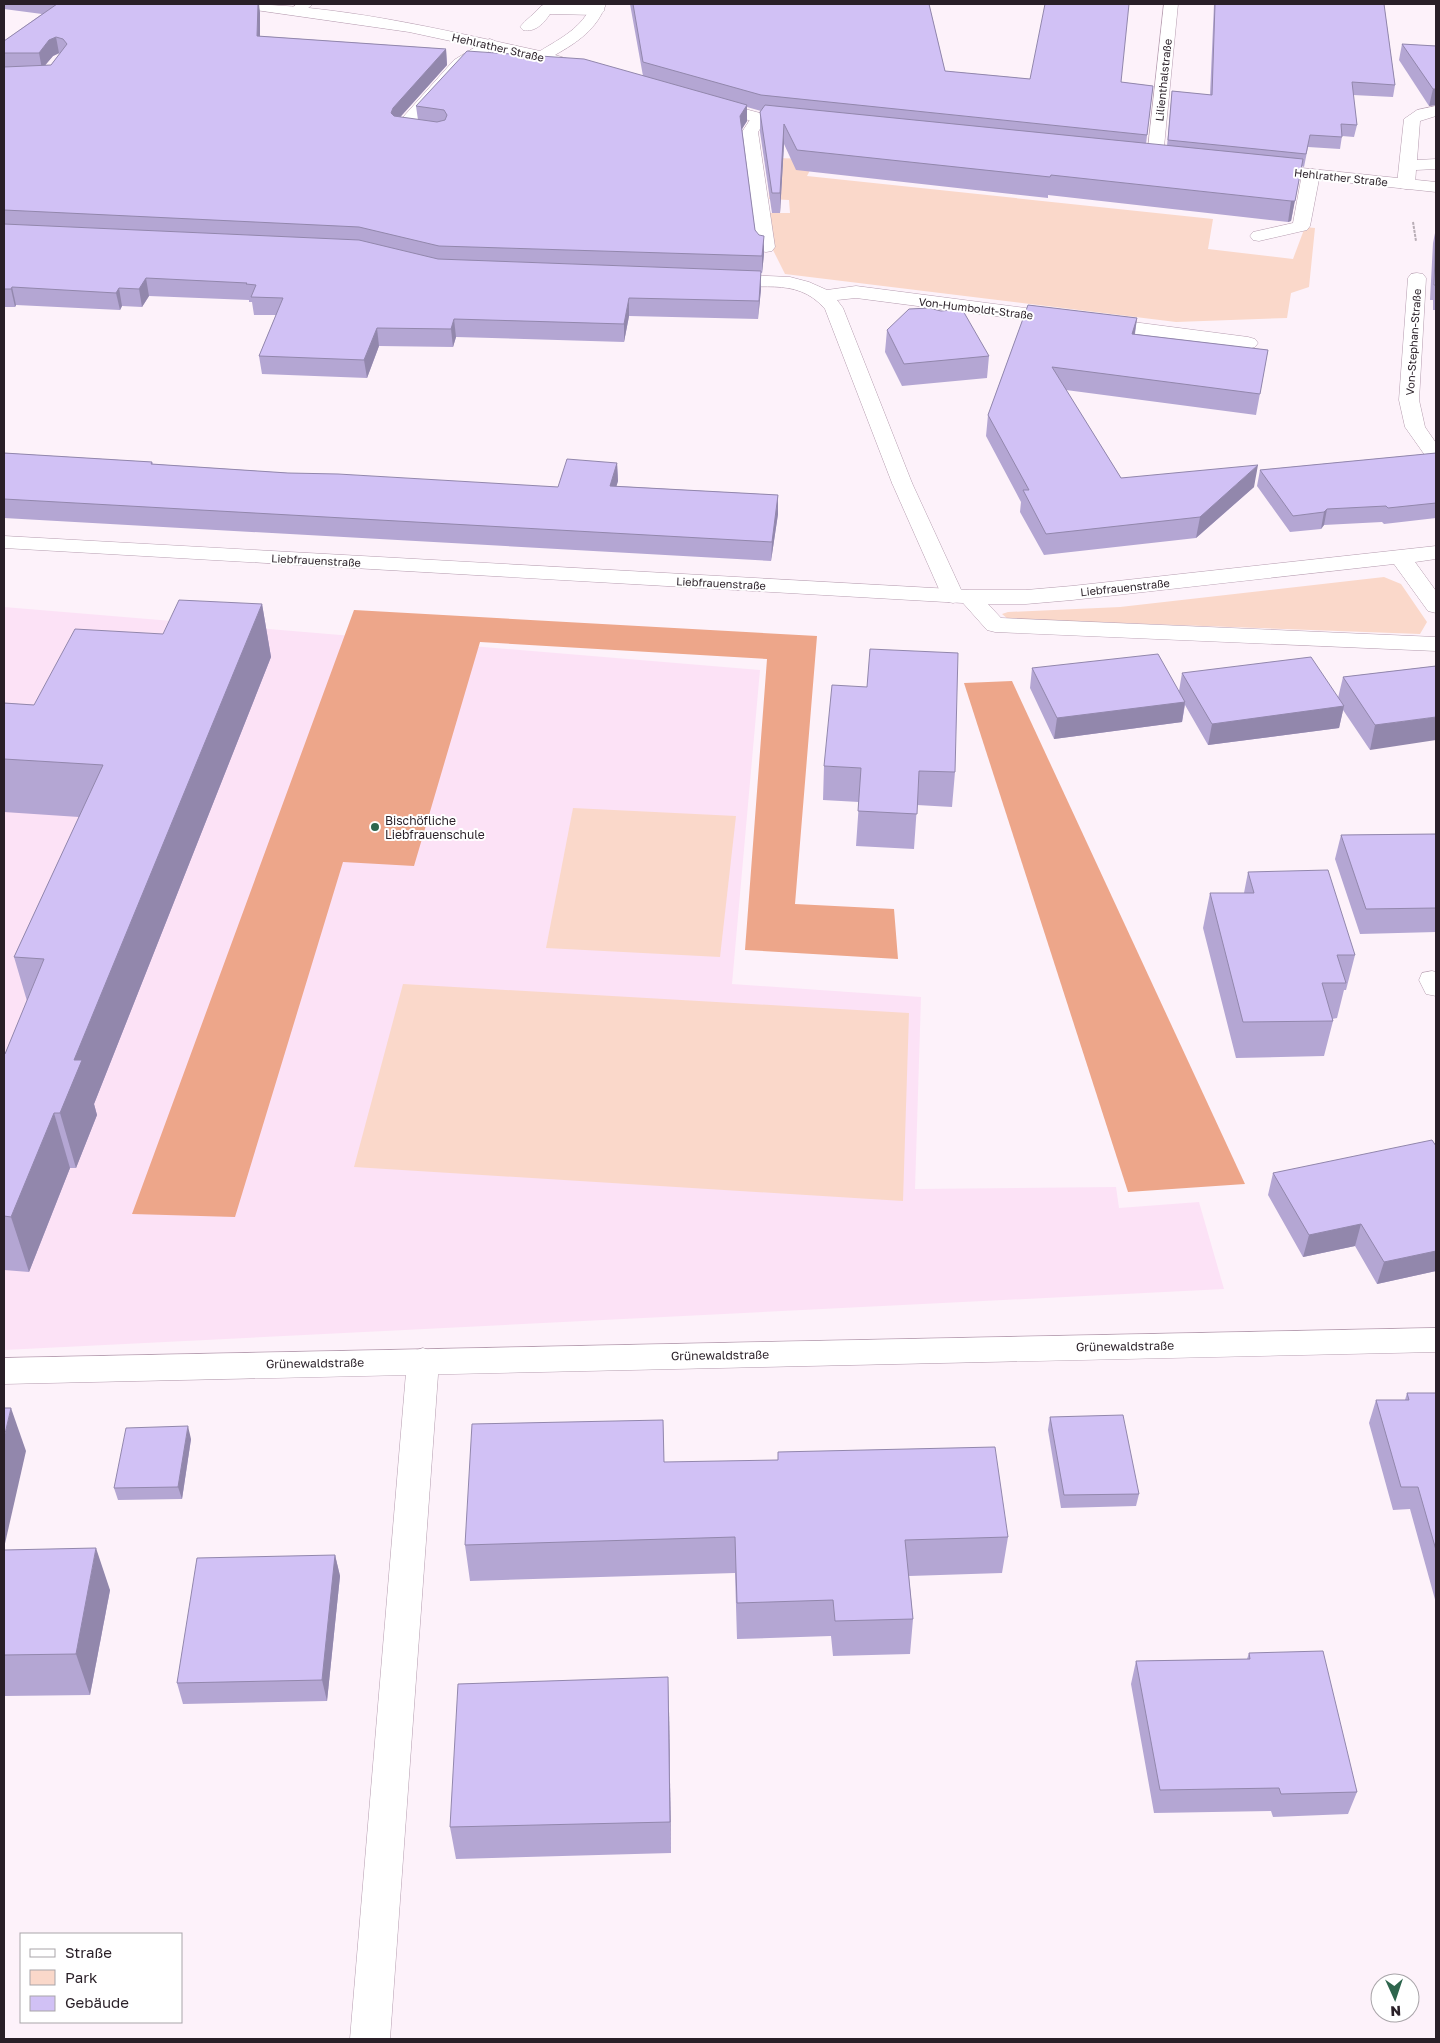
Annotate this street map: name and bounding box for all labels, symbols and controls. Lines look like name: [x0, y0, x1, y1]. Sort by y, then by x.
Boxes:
street label: Hehlrather Straße: [451, 30, 545, 64]
street label: Lilienthalstraße: [1152, 38, 1174, 122]
street label: Hehlrather Straße: [1293, 166, 1389, 188]
street label: Von-Stephan-Straße: [1403, 288, 1423, 396]
street label: Von-Humboldt-Straße: [918, 295, 1034, 321]
street label: Liebfrauenstraße: [271, 551, 361, 569]
street label: Liebfrauenstraße: [676, 574, 766, 592]
street label: Liebfrauenstraße: [1080, 576, 1170, 598]
place label: Bischöfliche Liebfrauenschule: [385, 813, 485, 842]
marker: Bischöfliche Liebfrauenschule: [369, 821, 381, 833]
street label: Grünewaldstraße: [1076, 1338, 1174, 1354]
street label: Grünewaldstraße: [671, 1347, 769, 1363]
street label: Grünewaldstraße: [266, 1355, 364, 1371]
legend: [20, 1933, 182, 2023]
text: Straße: [65, 1943, 112, 1961]
text: Park: [65, 1968, 98, 1986]
north arrow: [1370, 1973, 1420, 2023]
text: Gebäude: [65, 1993, 129, 2011]
text: N: [1390, 2003, 1401, 2020]

